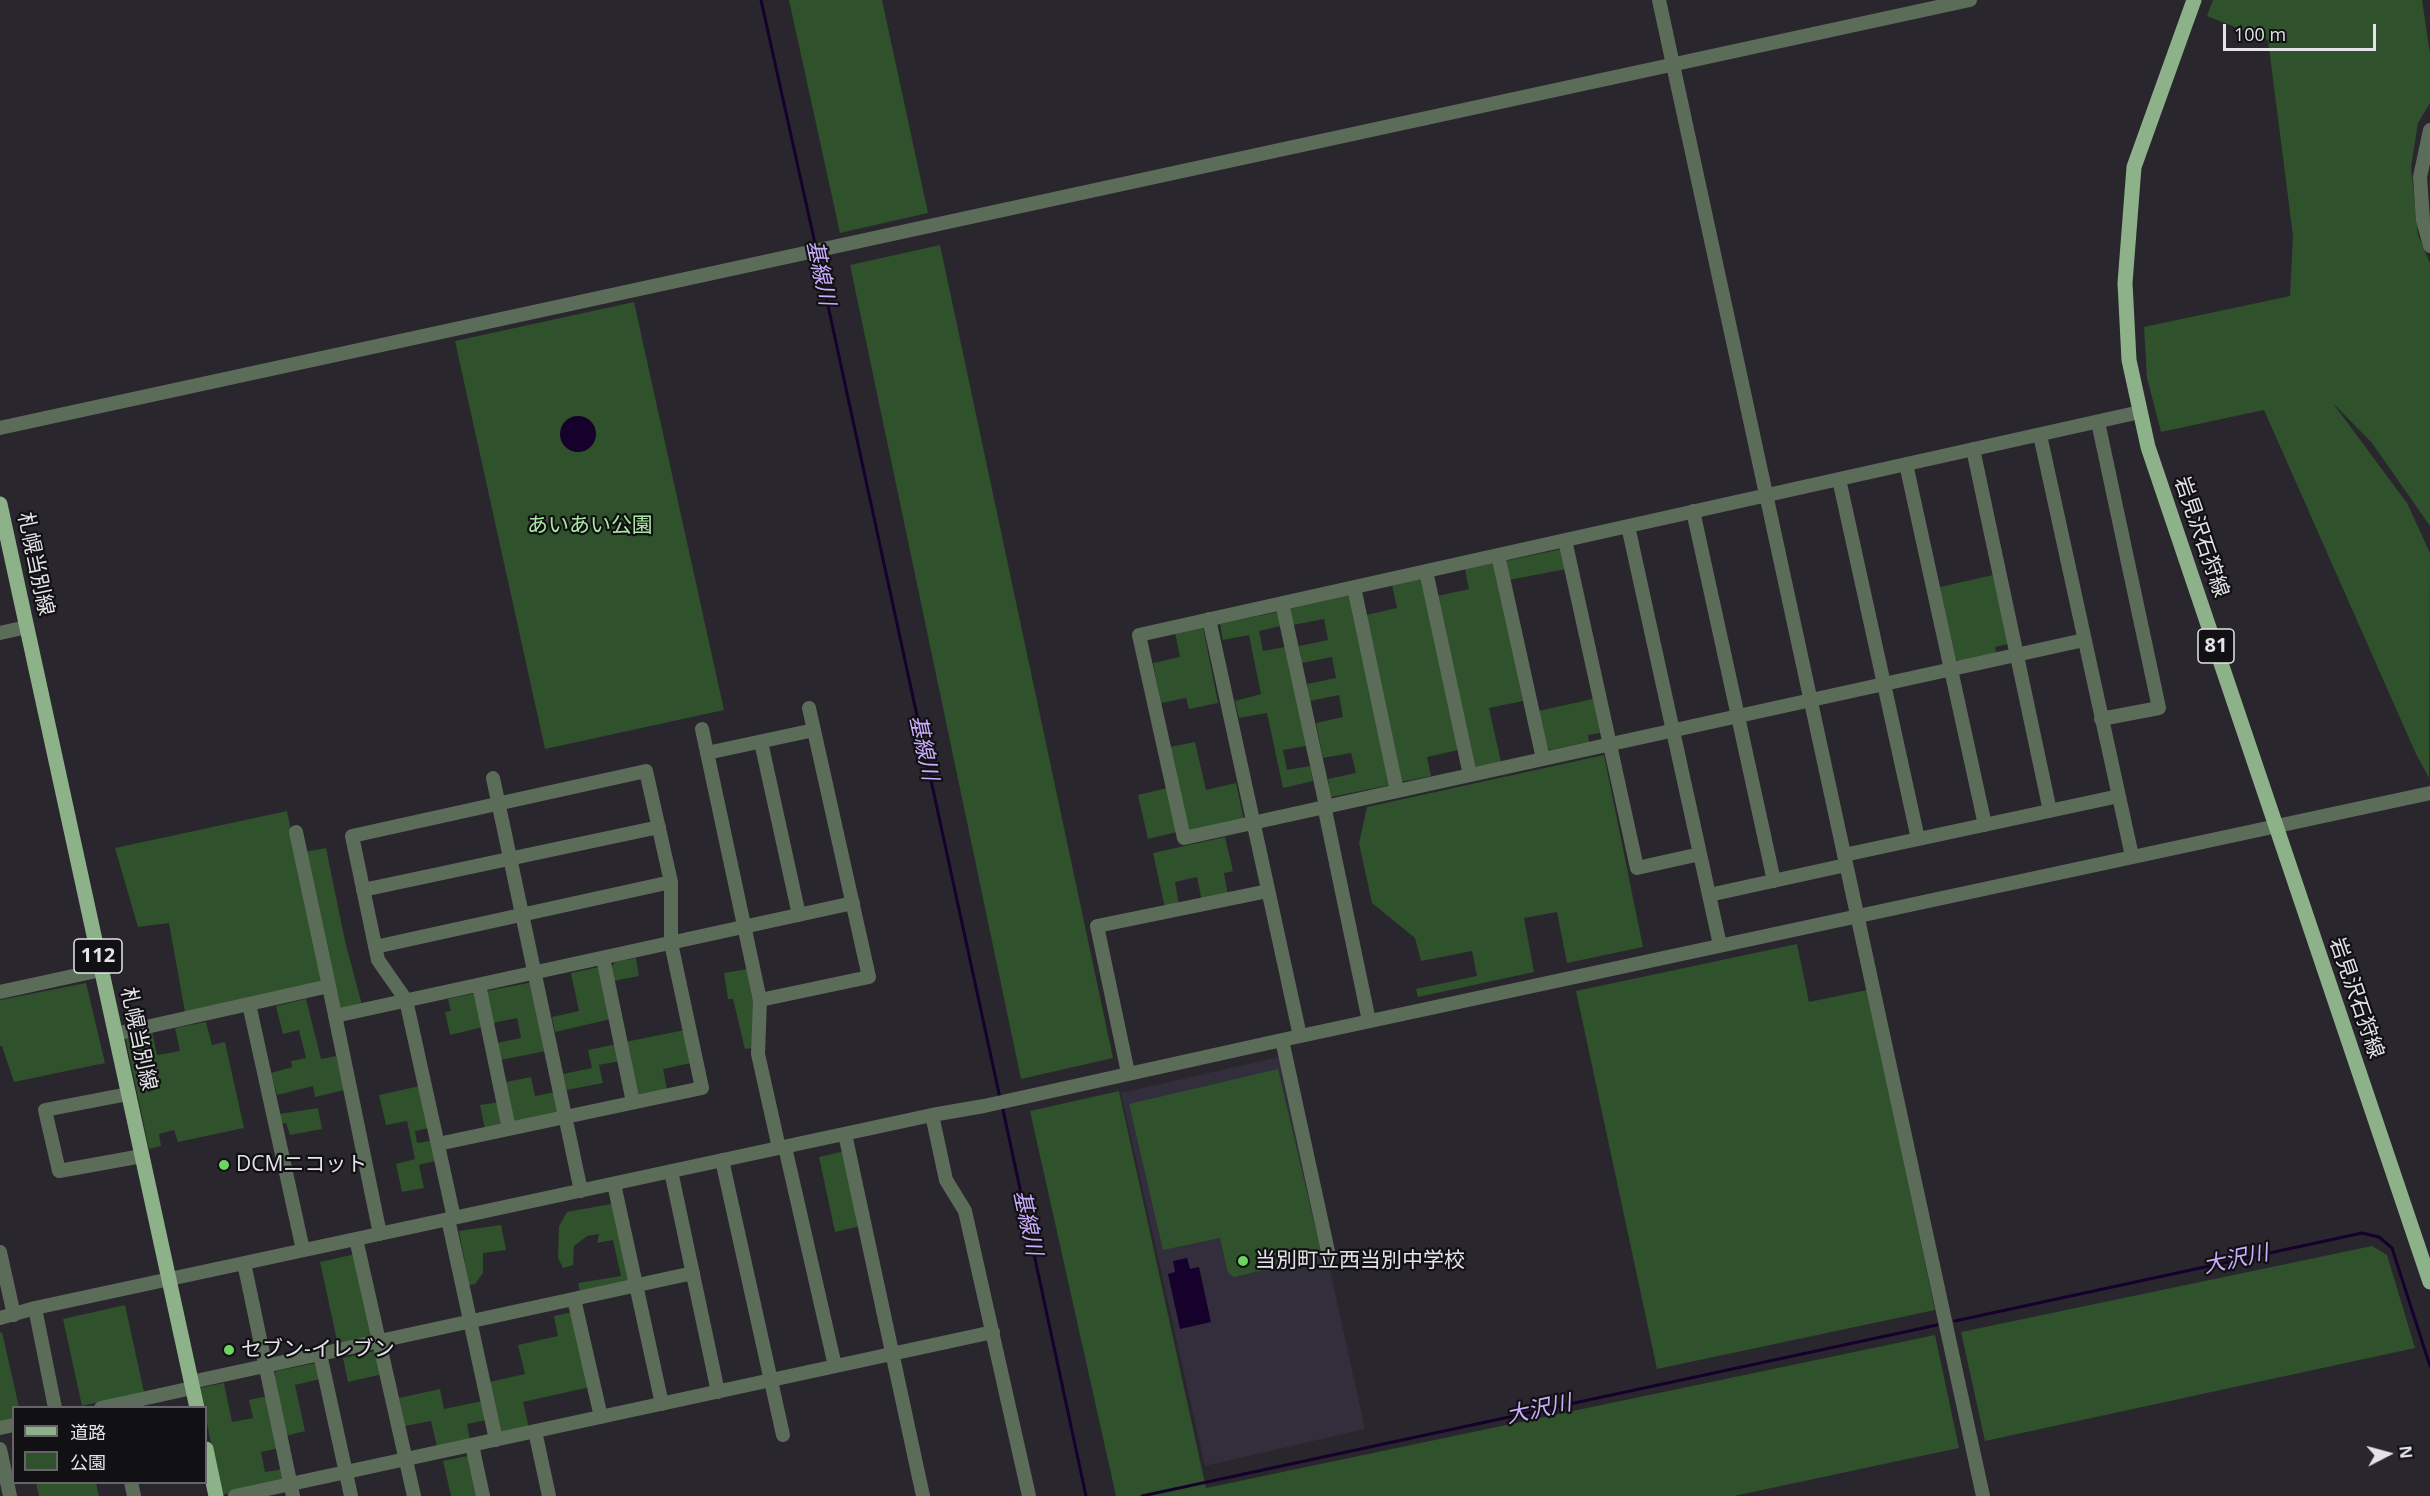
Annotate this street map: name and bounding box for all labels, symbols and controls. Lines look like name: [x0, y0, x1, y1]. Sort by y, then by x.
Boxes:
scale bar: [2226, 12, 2379, 50]
text: 100 m: [2234, 22, 2286, 46]
water label: 基線川: [800, 238, 840, 308]
street label: 岩見沢石狩線: [2169, 473, 2233, 601]
street label: 札幌当別線: [12, 510, 58, 618]
park label: あいあい公園: [527, 513, 653, 539]
road number: 81: [2198, 629, 2234, 663]
water label: 基線川: [903, 713, 943, 783]
street label: 岩見沢石狩線: [2324, 934, 2388, 1062]
road number: 112: [74, 939, 122, 973]
street label: 札幌当別線: [115, 985, 161, 1093]
place label: DCMニコット: [236, 1152, 367, 1178]
marker: DCMニコット: [217, 1158, 231, 1172]
water label: 基線川: [1007, 1188, 1047, 1258]
water label: 大沢川: [2201, 1240, 2271, 1280]
place label: 当別町立西当別中学校: [1255, 1248, 1465, 1274]
marker: 当別町立西当別中学校: [1236, 1254, 1250, 1268]
place label: セブン-イレブン: [241, 1337, 395, 1363]
marker: セブン-イレブン: [222, 1343, 236, 1357]
water label: 大沢川: [1504, 1390, 1574, 1430]
legend: [12, 1406, 207, 1484]
text: 道路: [70, 1420, 106, 1444]
north arrow: [2358, 1424, 2418, 1484]
text: N: [2394, 1444, 2418, 1460]
text: 公園: [70, 1450, 106, 1474]

